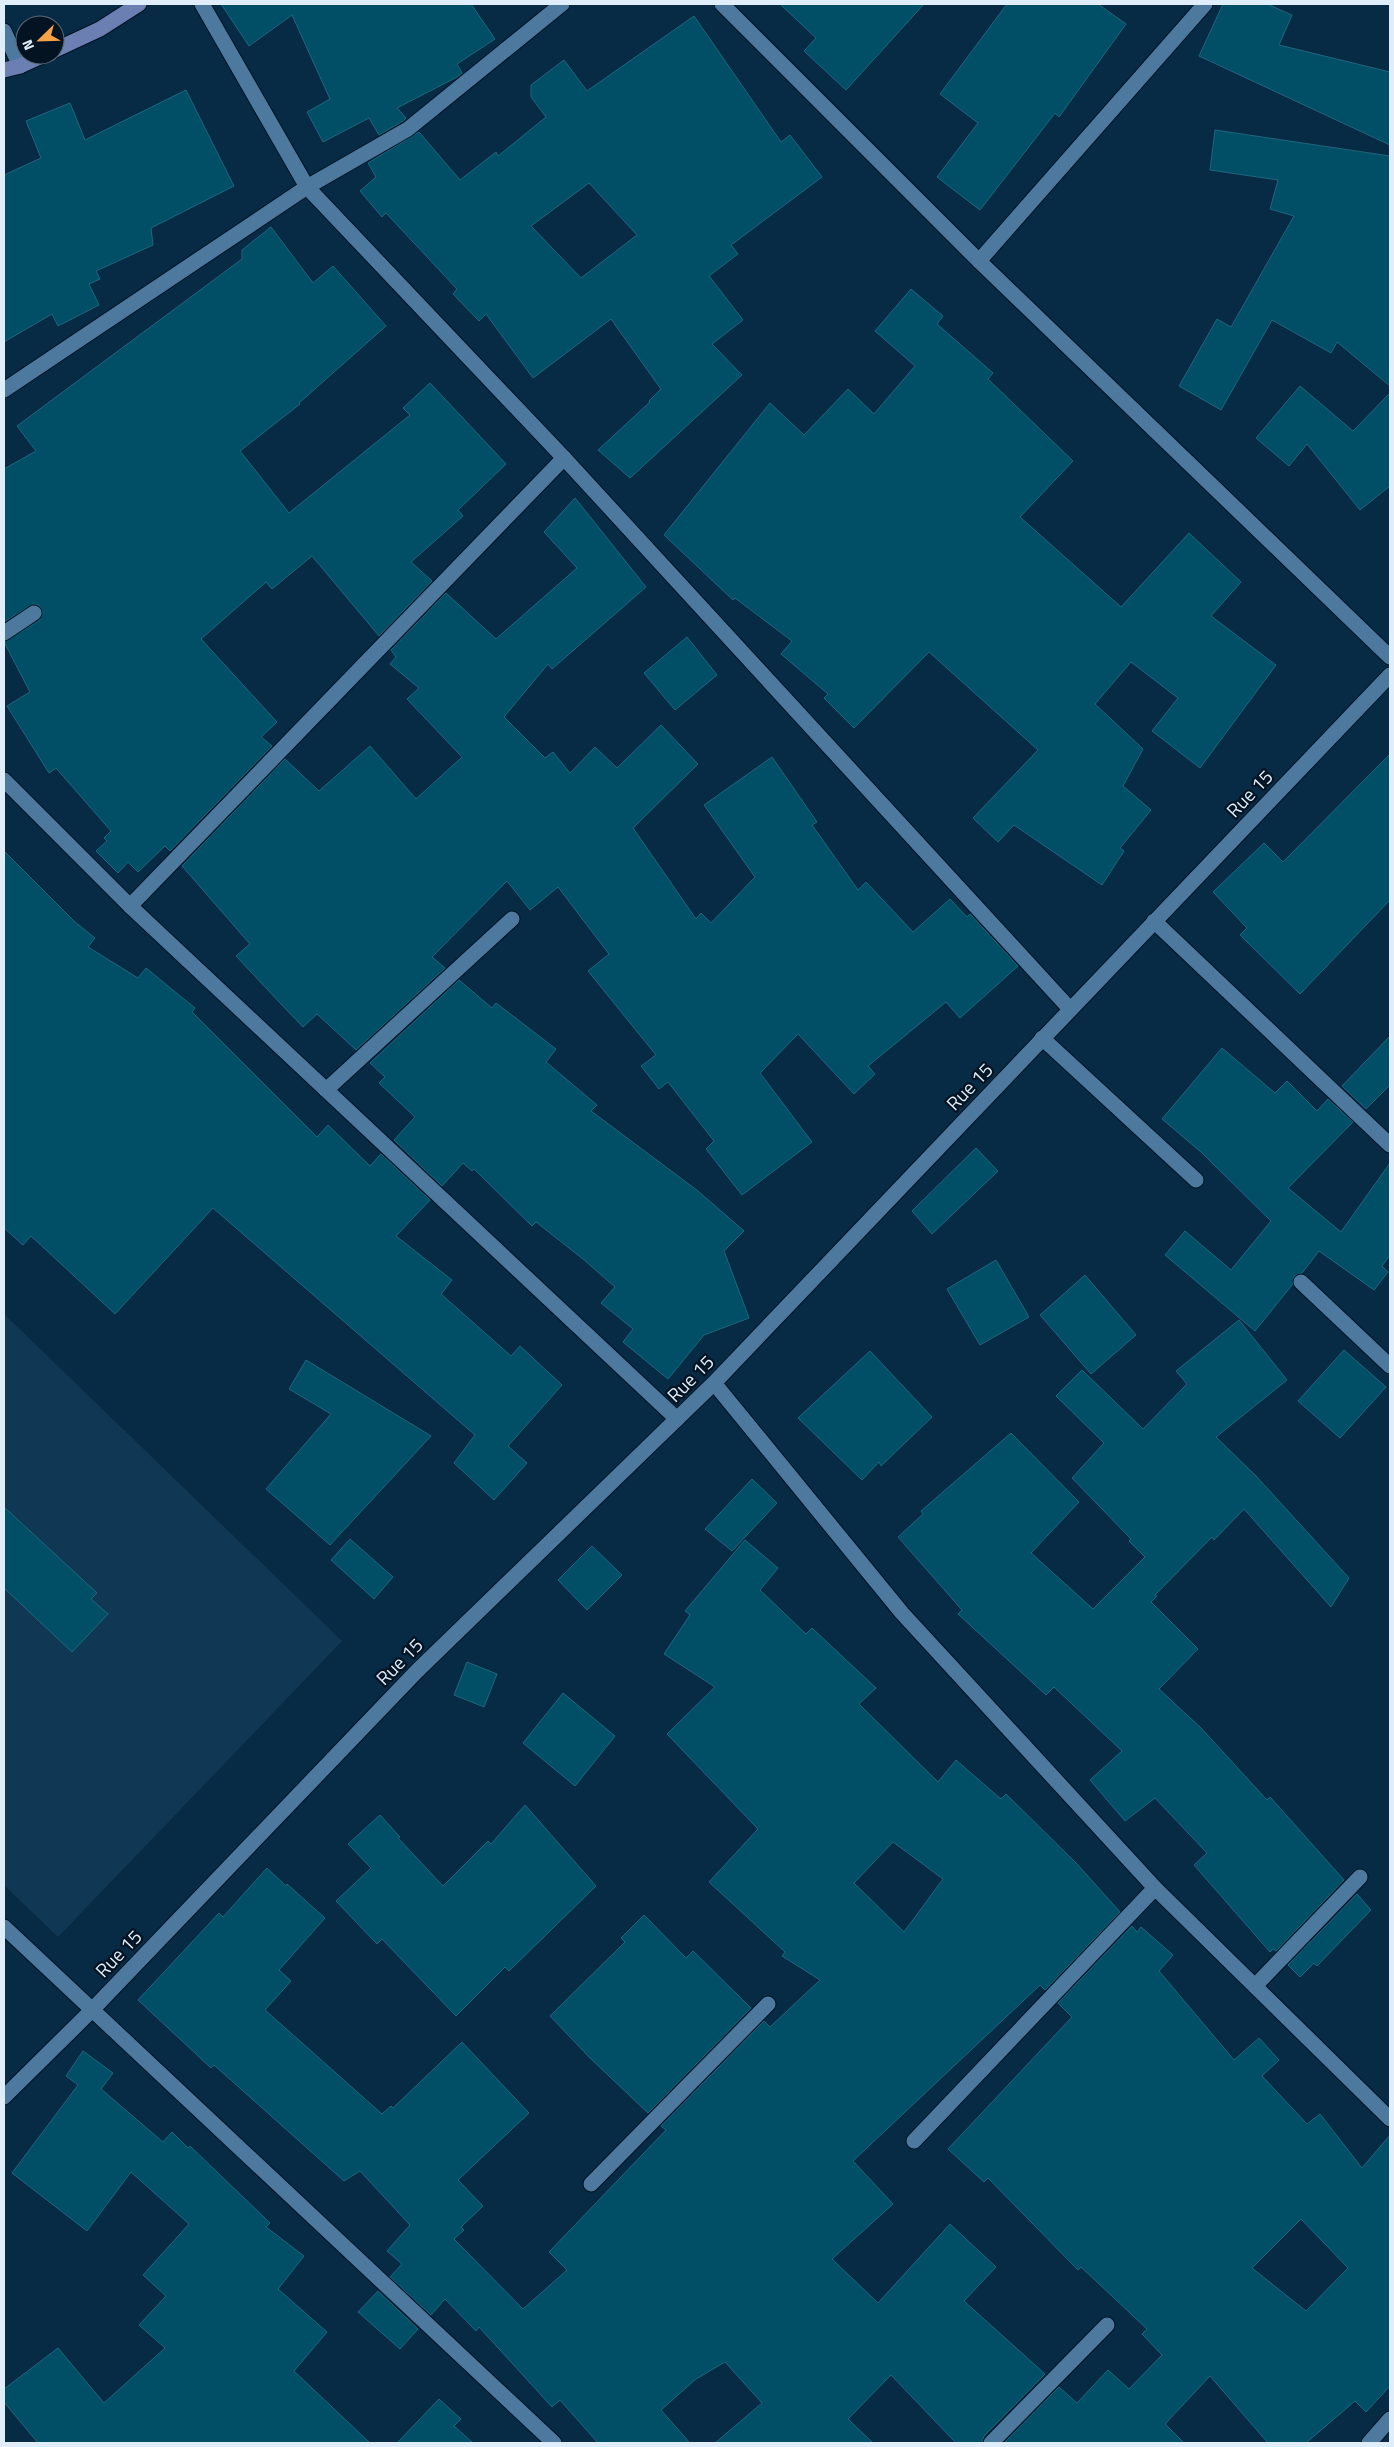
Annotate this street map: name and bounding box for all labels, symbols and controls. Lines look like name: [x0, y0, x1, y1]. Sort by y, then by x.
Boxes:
north arrow: [15, 15, 65, 65]
text: N: [16, 37, 39, 54]
street label: Rue 15: [1219, 762, 1279, 824]
street label: Rue 15: [939, 1055, 999, 1117]
street label: Rue 15: [660, 1348, 720, 1408]
street label: Rue 15: [369, 1631, 429, 1691]
street label: Rue 15: [88, 1922, 148, 1984]

